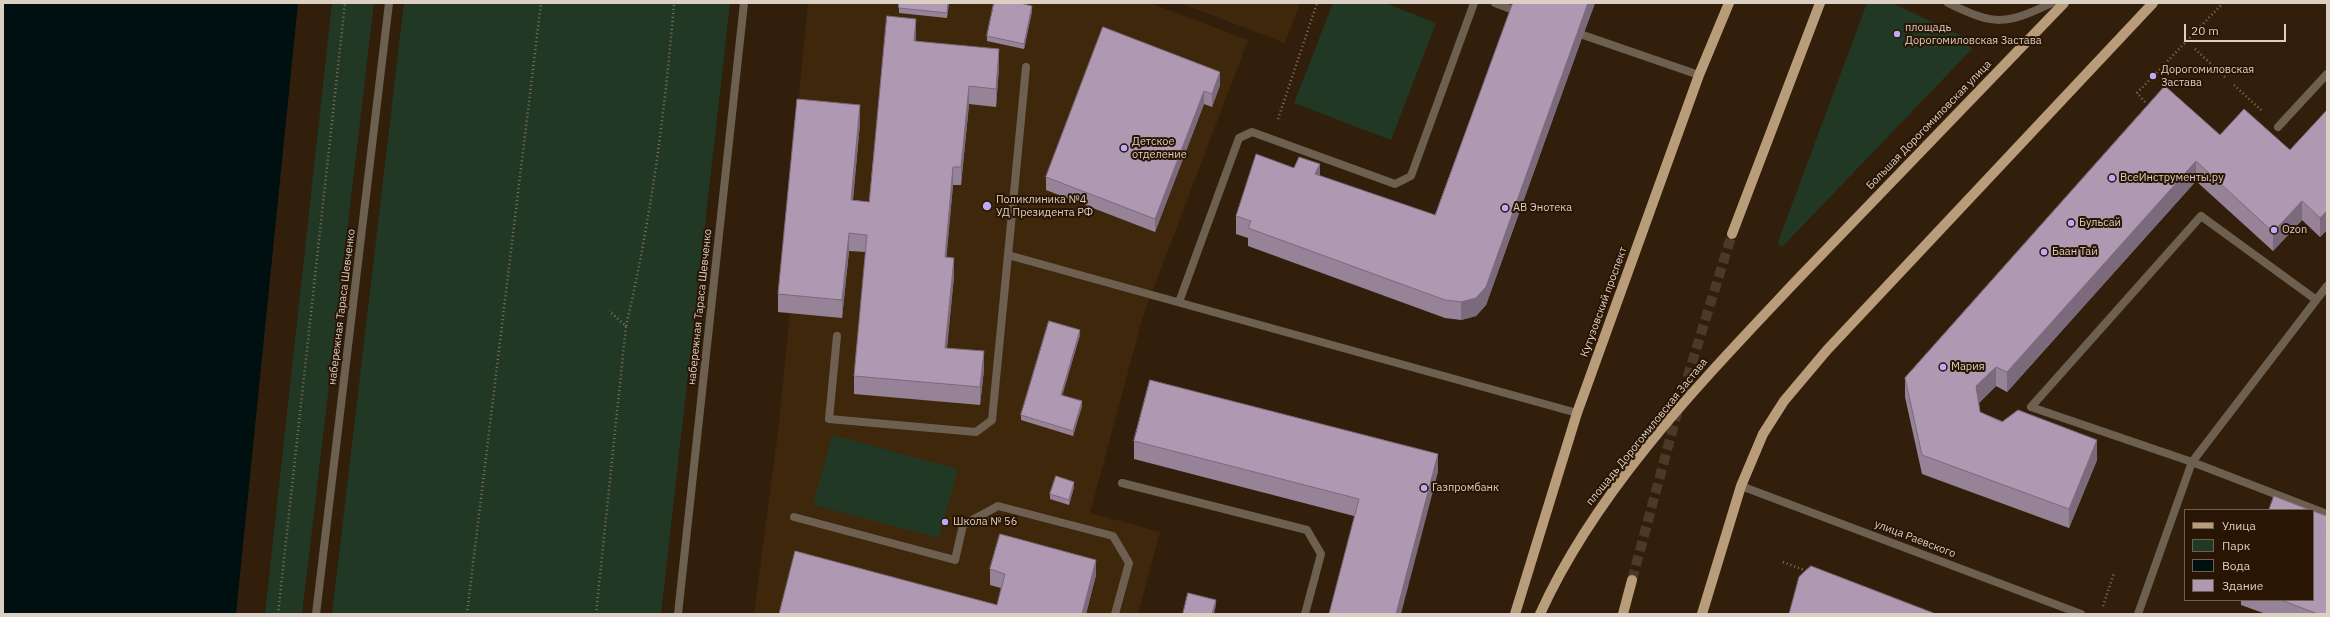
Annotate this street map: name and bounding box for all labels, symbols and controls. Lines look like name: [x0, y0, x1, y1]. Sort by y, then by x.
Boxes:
scale bar: [2186, 16, 2288, 42]
place label: площадь Дорогомиловская Застава: [1905, 21, 2042, 47]
text: 20 m: [2191, 23, 2219, 38]
marker: площадь Дорогомиловская Застава: [1892, 29, 1902, 39]
street label: Большая Дорогомиловская улица: [1864, 58, 1994, 192]
place label: Дорогомиловская Застава: [2161, 63, 2254, 89]
marker: Дорогомиловская Застава: [2148, 71, 2158, 81]
place label: Детское отделение: [1132, 135, 1187, 161]
marker: Детское отделение: [1119, 143, 1129, 153]
place label: ВсеИнструменты.ру: [2120, 171, 2224, 185]
marker: ВсеИнструменты.ру: [2107, 173, 2117, 183]
place label: Поликлиника №4 УД Президента РФ: [996, 193, 1093, 219]
marker: Поликлиника №4 УД Президента РФ: [981, 200, 993, 212]
place label: АВ Энотека: [1513, 201, 1572, 215]
marker: АВ Энотека: [1500, 203, 1510, 213]
place label: Бульсай: [2079, 216, 2121, 230]
marker: Бульсай: [2066, 218, 2076, 228]
place label: Ozon: [2282, 223, 2307, 237]
marker: Ozon: [2269, 225, 2279, 235]
street label: набережная Тараса Шевченко: [326, 228, 358, 386]
street label: набережная Тараса Шевченко: [685, 228, 715, 386]
street label: Кутузовский проспект: [1578, 245, 1630, 359]
place label: Баан Тай: [2052, 245, 2098, 259]
marker: Баан Тай: [2039, 247, 2049, 257]
street label: площадь Дорогомиловская Застава: [1584, 356, 1710, 508]
place label: Мария: [1951, 360, 1985, 374]
marker: Мария: [1938, 362, 1948, 372]
place label: Газпромбанк: [1432, 481, 1499, 495]
marker: Газпромбанк: [1419, 483, 1429, 493]
legend: [2184, 509, 2314, 601]
place label: Школа № 56: [953, 515, 1017, 529]
marker: Школа № 56: [940, 517, 950, 527]
street label: улица Раевского: [1873, 517, 1957, 561]
text: Улица: [2222, 518, 2256, 533]
text: Парк: [2222, 538, 2250, 553]
text: Вода: [2222, 558, 2250, 573]
text: Здание: [2222, 578, 2263, 593]

